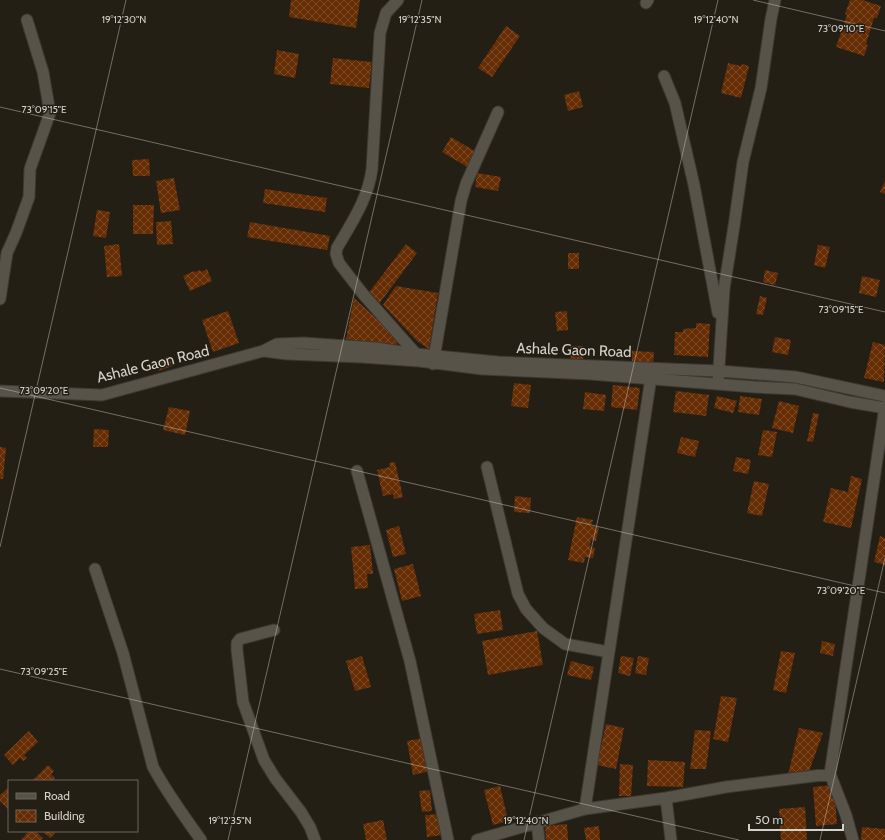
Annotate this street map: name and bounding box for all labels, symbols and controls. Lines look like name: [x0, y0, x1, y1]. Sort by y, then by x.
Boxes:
text: 19°12'30"N: [102, 13, 146, 26]
text: 19°12'35"N: [398, 13, 442, 26]
text: 19°12'40"N: [694, 13, 738, 26]
text: 73°09'10"E: [818, 22, 865, 35]
text: 73°09'15"E: [21, 103, 67, 116]
text: 73°09'15"E: [818, 303, 864, 316]
street label: Ashale Gaon Road: [516, 339, 632, 361]
street label: Ashale Gaon Road: [95, 341, 211, 387]
text: 73°09'20"E: [20, 384, 69, 397]
text: 73°09'20"E: [817, 584, 866, 597]
text: 73°09'25"E: [20, 665, 68, 678]
legend: [8, 780, 138, 832]
text: Road: [44, 788, 70, 803]
scale bar: [749, 806, 843, 832]
text: Building: [44, 808, 86, 823]
text: 50 m: [755, 812, 783, 827]
text: 19°12'35"N: [208, 814, 252, 827]
text: 19°12'40"N: [504, 814, 548, 827]

